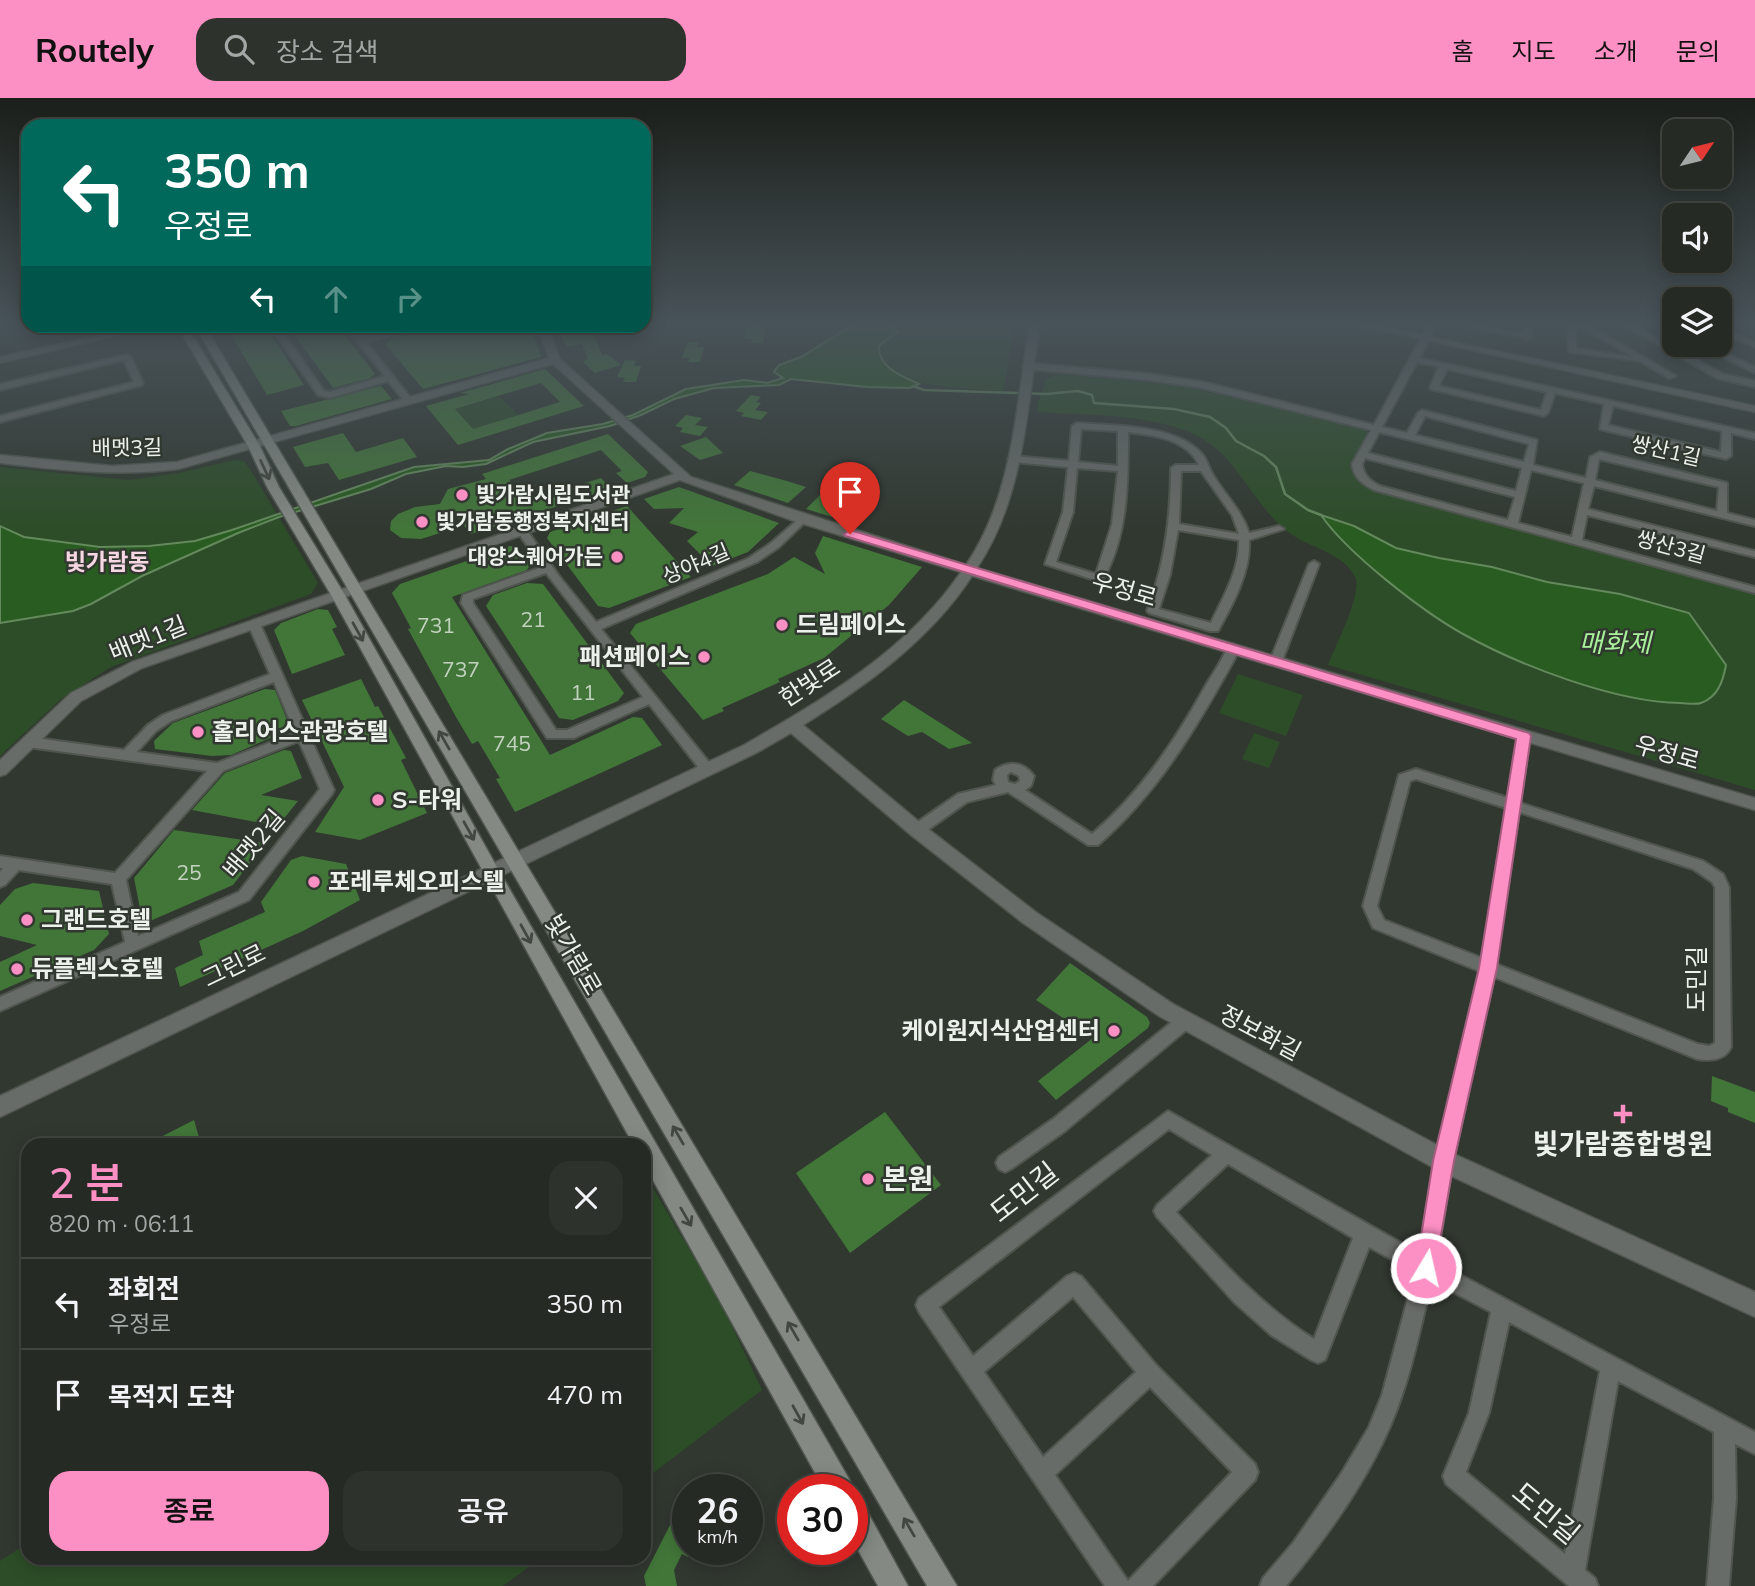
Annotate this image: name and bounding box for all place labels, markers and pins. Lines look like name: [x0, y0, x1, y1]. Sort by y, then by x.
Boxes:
pin: [820, 462, 880, 534]
place label: 빛가람시립도서관: [476, 481, 631, 507]
marker: 빛가람시립도서관: [454, 487, 470, 503]
place label: 빛가람동행정복지센터: [436, 508, 629, 534]
marker: 빛가람동행정복지센터: [414, 514, 430, 530]
place label: 대양스퀘어가든: [468, 543, 603, 569]
marker: 대양스퀘어가든: [609, 549, 625, 565]
place label: 드림페이스: [796, 609, 906, 639]
marker: 드림페이스: [774, 617, 790, 633]
place label: 패션페이스: [580, 641, 690, 671]
marker: 패션페이스: [696, 649, 712, 665]
place label: 홀리어스관광호텔: [212, 716, 389, 746]
marker: 홀리어스관광호텔: [190, 724, 206, 740]
place label: S-타워: [392, 784, 462, 814]
marker: S-타워: [370, 792, 386, 808]
place label: 포레루체오피스텔: [328, 866, 505, 896]
marker: 포레루체오피스텔: [306, 874, 322, 890]
place label: 그랜드호텔: [41, 904, 151, 934]
marker: 그랜드호텔: [19, 912, 35, 928]
place label: 듀플렉스호텔: [31, 953, 163, 983]
marker: 듀플렉스호텔: [9, 961, 25, 977]
place label: 케이원지식산업센터: [901, 1015, 1100, 1045]
marker: 케이원지식산업센터: [1106, 1023, 1122, 1039]
marker: 빛가람종합병원: [1613, 1104, 1633, 1124]
place label: 빛가람종합병원: [1533, 1126, 1713, 1161]
place label: 본원: [882, 1161, 934, 1196]
marker: 본원: [860, 1171, 876, 1187]

